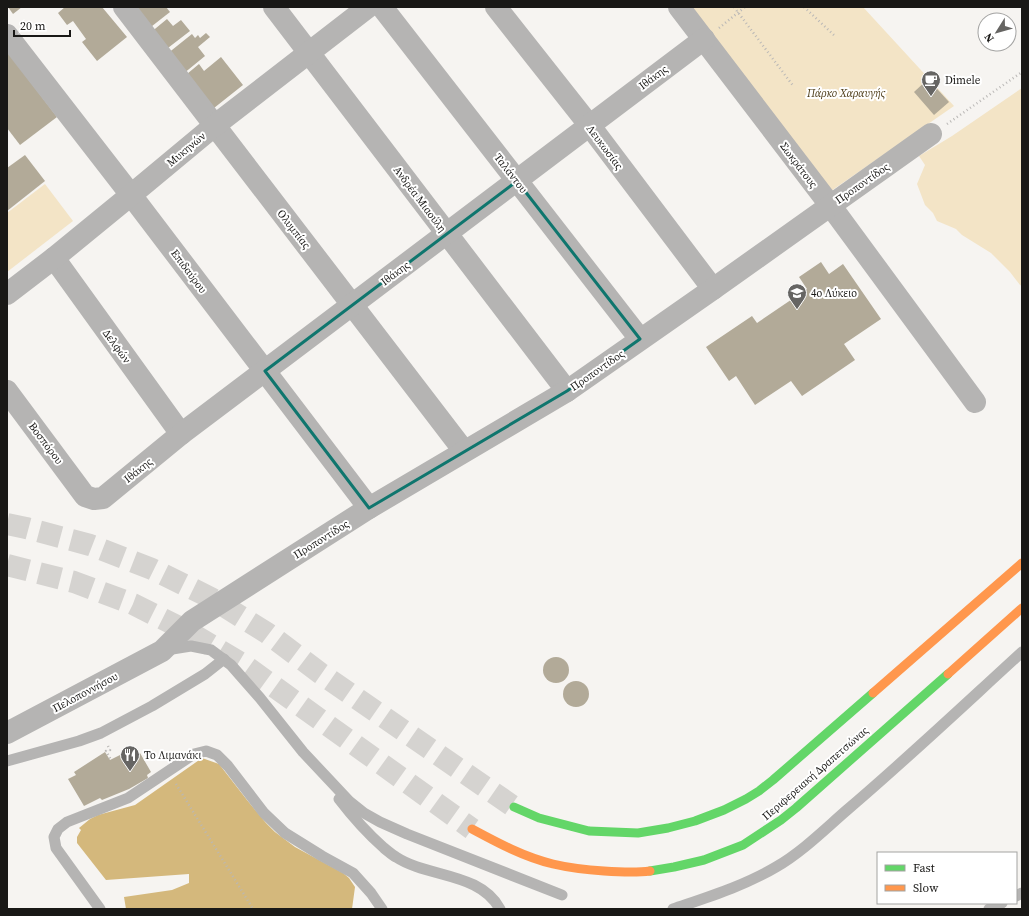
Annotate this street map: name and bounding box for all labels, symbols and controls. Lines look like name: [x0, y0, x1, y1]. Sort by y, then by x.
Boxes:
scale bar: [14, 12, 70, 38]
north arrow: [977, 12, 1017, 52]
text: 20 m: [20, 18, 46, 34]
text: N: [981, 30, 998, 45]
street label: Ιθάκης: [636, 62, 671, 93]
cafe icon: Dimele: [920, 69, 942, 97]
place label: Dimele: [945, 73, 981, 88]
park label: Πάρκο Χαραυγής: [806, 86, 886, 101]
street label: Λευκωσίας: [583, 122, 626, 173]
street label: Μυκηνών: [164, 128, 209, 170]
street label: Σωκράτους: [776, 139, 821, 191]
street label: Ταλάντου: [490, 150, 531, 196]
street label: Προποντίδος: [832, 159, 892, 208]
street label: Ανδρέα Μιαούλη: [390, 163, 449, 235]
street label: Ολυμπίας: [274, 207, 314, 252]
street label: Επιδαύρου: [167, 246, 210, 296]
street label: Ιθάκης: [378, 258, 413, 289]
school or university icon: 4ο Λύκειο: [786, 282, 808, 310]
place label: 4ο Λύκειο: [811, 286, 857, 301]
street label: Δελφών: [99, 326, 134, 367]
street label: Προποντίδος: [567, 346, 627, 395]
street label: Βοσπόρου: [25, 419, 66, 467]
street label: Ιθάκης: [121, 454, 156, 486]
street label: Προποντίδος: [291, 516, 352, 562]
street label: Πελοποννήσου: [50, 669, 121, 716]
street label: Περιφερειακή Δραπετσώνας: [759, 723, 872, 824]
restaurant icon: Το Λιμανάκι: [119, 744, 141, 772]
place label: Το Λιμανάκι: [144, 748, 201, 763]
legend: [877, 852, 1017, 904]
text: Fast: [913, 860, 935, 876]
text: Slow: [913, 880, 939, 896]

